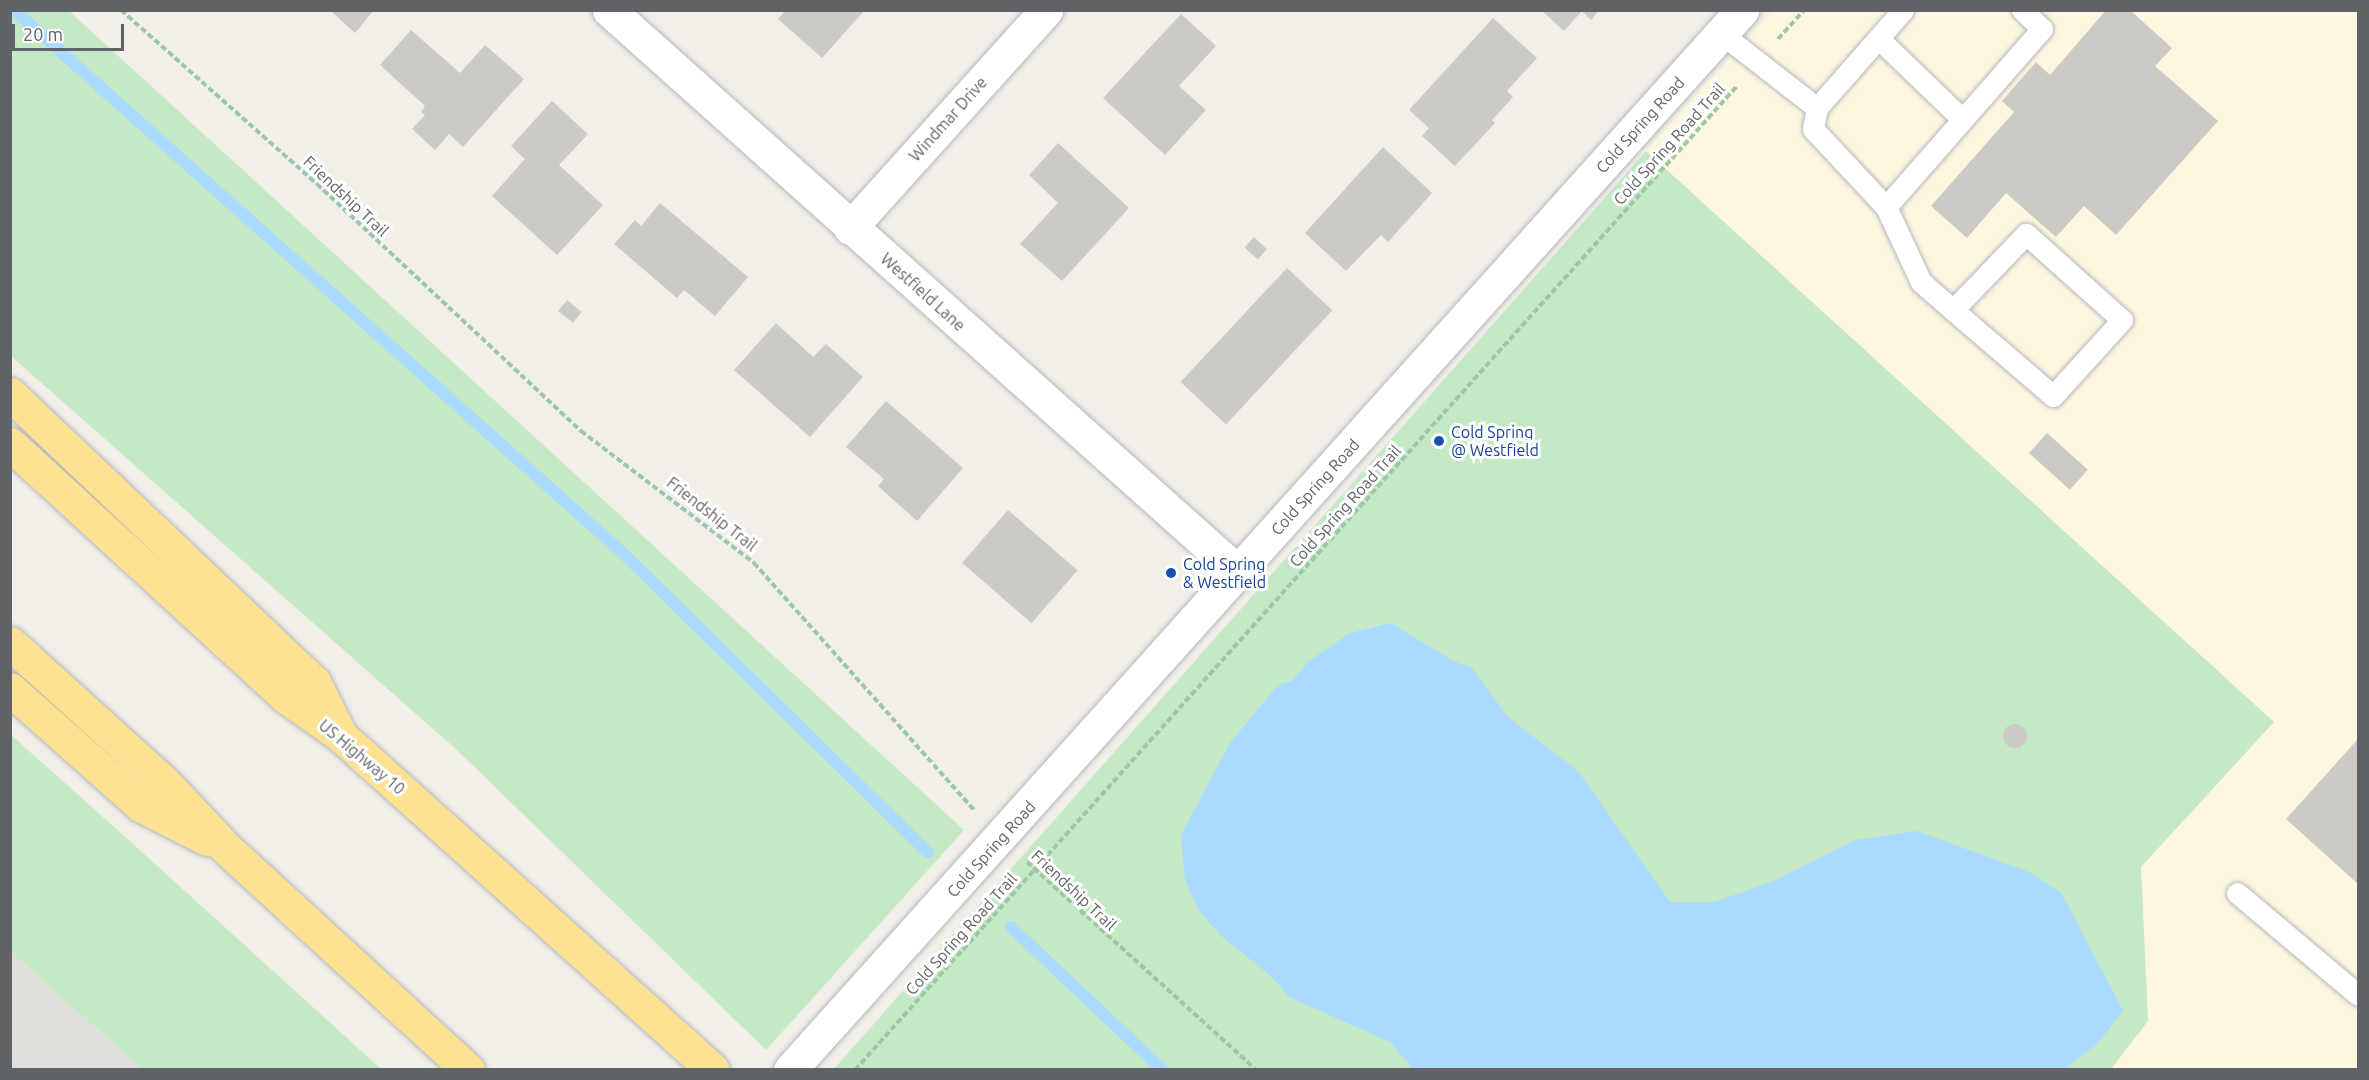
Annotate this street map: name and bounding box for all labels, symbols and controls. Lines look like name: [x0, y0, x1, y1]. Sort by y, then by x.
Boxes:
scale bar: [15, 12, 128, 50]
text: 20 m: [23, 24, 63, 44]
street label: Windmar Drive: [905, 73, 991, 165]
street label: Cold Spring Road: [1592, 73, 1688, 177]
street label: Cold Spring Road Trail: [1609, 79, 1729, 209]
street label: Friendship Trail: [300, 152, 392, 240]
street label: Westfield Lane: [877, 249, 969, 335]
place label: Cold Spring @ Westfield: [1451, 422, 1539, 460]
marker: Cold Spring @ Westfield: [1432, 434, 1446, 448]
street label: Cold Spring Road: [1267, 435, 1363, 539]
street label: Cold Spring Road Trail: [1285, 441, 1405, 571]
street label: Friendship Trail: [663, 473, 761, 555]
place label: Cold Spring & Westfield: [1183, 554, 1266, 592]
marker: Cold Spring & Westfield: [1164, 566, 1178, 580]
street label: US Highway 10: [315, 715, 409, 799]
street label: Cold Spring Road: [943, 797, 1039, 901]
street label: Friendship Trail: [1028, 846, 1120, 934]
street label: Cold Spring Road Trail: [901, 869, 1021, 999]

